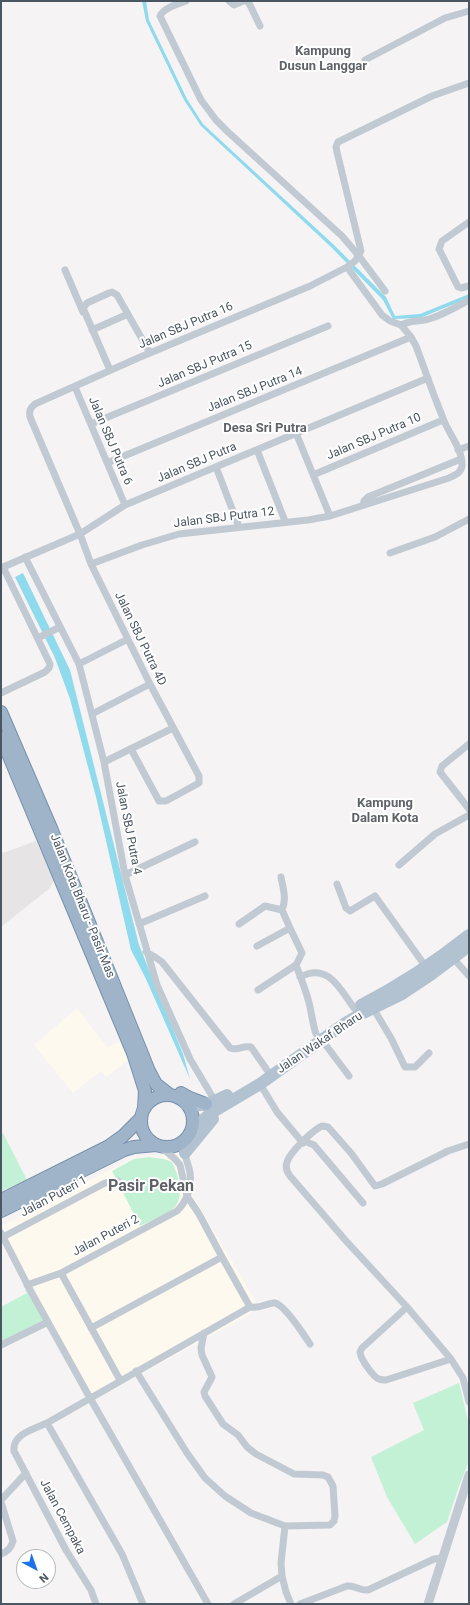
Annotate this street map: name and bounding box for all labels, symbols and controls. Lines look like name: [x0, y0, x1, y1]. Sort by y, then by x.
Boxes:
district label: Kampung Dusun Langgar: [279, 44, 367, 75]
street label: Jalan SBJ Putra 16: [137, 300, 235, 352]
street label: Jalan SBJ Putra 15: [156, 339, 254, 391]
street label: Jalan SBJ Putra 14: [205, 364, 305, 416]
street label: Jalan SBJ Putra 6: [85, 395, 135, 487]
street label: Jalan SBJ Putra 10: [325, 411, 423, 463]
district label: Desa Sri Putra: [223, 421, 307, 437]
street label: Jalan SBJ Putra: [155, 440, 239, 486]
street label: Jalan SBJ Putra 12: [173, 505, 275, 531]
street label: Jalan SBJ Putra 4D: [111, 590, 169, 688]
street label: Jalan SBJ Putra 4: [112, 780, 144, 876]
district label: Kampung Dalam Kota: [351, 796, 419, 827]
street label: Jalan Kota Bharu - Pasir Mas: [47, 832, 117, 980]
street label: Jalan Wakaf Bharu: [274, 1009, 366, 1077]
street label: Jalan Puteri 1: [18, 1173, 90, 1221]
district label: Pasir Pekan: [108, 1177, 194, 1197]
street label: Jalan Puteri 2: [70, 1212, 142, 1260]
street label: Jalan Cempaka: [36, 1477, 88, 1557]
north arrow: [16, 1549, 56, 1589]
text: N: [36, 1570, 51, 1585]

